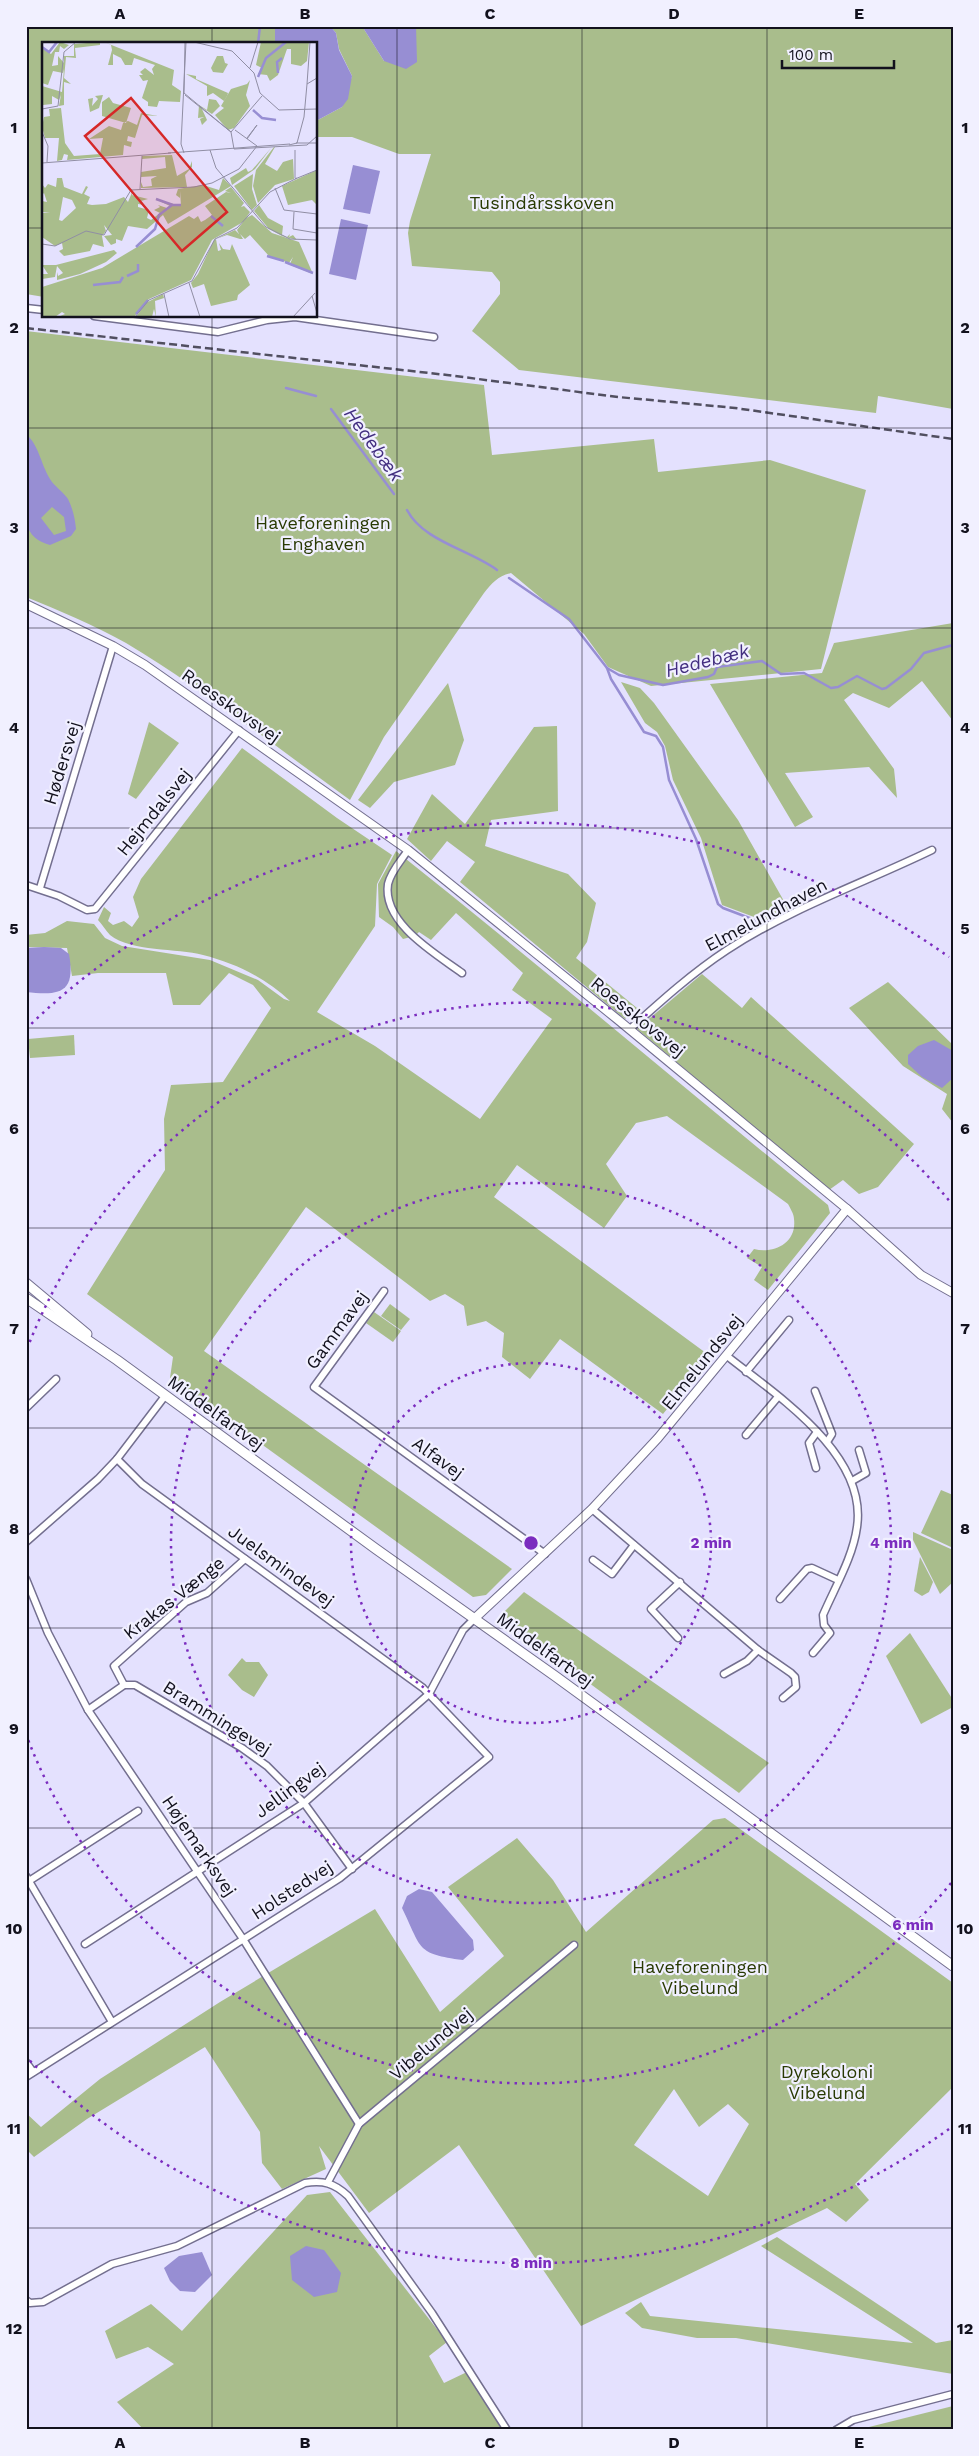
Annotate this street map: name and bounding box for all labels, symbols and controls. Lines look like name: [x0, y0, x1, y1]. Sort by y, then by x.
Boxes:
text: A: [115, 4, 126, 23]
text: B: [300, 4, 311, 23]
text: C: [485, 4, 496, 23]
text: D: [668, 4, 680, 23]
text: E: [854, 4, 864, 23]
scale bar: [782, 38, 894, 70]
inset map: [42, 42, 318, 318]
text: 100 m: [789, 46, 833, 64]
text: 1: [11, 118, 17, 137]
text: 1: [962, 118, 968, 137]
park label: Tusindårsskoven: [469, 192, 615, 213]
text: 2: [9, 318, 19, 337]
text: 2: [960, 318, 970, 337]
water label: Hedebæk: [339, 403, 408, 486]
park label: Haveforeningen Enghaven: [255, 512, 391, 554]
text: 3: [9, 518, 19, 537]
text: 3: [960, 518, 970, 537]
water label: Hedebæk: [663, 639, 752, 682]
street label: Roesskovsvej: [178, 664, 285, 747]
text: 4: [9, 718, 19, 737]
text: 4: [960, 718, 970, 737]
street label: Hødersvej: [39, 719, 84, 807]
street label: Hejmdalsvej: [112, 764, 195, 860]
street label: Elmelundhaven: [701, 873, 831, 956]
text: 5: [9, 919, 19, 938]
text: 5: [960, 919, 970, 938]
street label: Roesskovsvej: [587, 972, 690, 1061]
text: 6: [9, 1119, 19, 1138]
text: 6: [960, 1119, 970, 1138]
street label: Gammavej: [301, 1286, 372, 1373]
street label: Elmelundsvej: [657, 1309, 747, 1414]
text: 7: [9, 1319, 19, 1338]
text: 7: [960, 1319, 970, 1338]
street label: Middelfartvej: [164, 1371, 269, 1455]
street label: Alfavej: [409, 1432, 468, 1483]
text: 8: [9, 1519, 19, 1538]
text: 8: [960, 1519, 970, 1538]
street label: Juelsmindevej: [224, 1520, 338, 1611]
centre of rings: [522, 1534, 540, 1552]
text: 2 min: [690, 1534, 732, 1552]
text: 4 min: [870, 1534, 912, 1552]
street label: Krakas Vænge: [119, 1552, 228, 1643]
street label: Middelfartvej: [493, 1608, 598, 1692]
street label: Brammingevej: [159, 1676, 275, 1759]
text: 9: [9, 1719, 19, 1738]
text: 9: [960, 1719, 970, 1738]
street label: Jellingvej: [251, 1757, 329, 1822]
street label: Højemarksvej: [158, 1791, 241, 1900]
street label: Holstedvej: [247, 1856, 336, 1924]
text: 6 min: [892, 1916, 934, 1934]
text: 10: [5, 1919, 23, 1938]
text: 10: [956, 1919, 974, 1938]
park label: Haveforeningen Vibelund: [632, 1956, 768, 1998]
street label: Vibelundvej: [385, 2003, 476, 2084]
park label: Dyrekoloni Vibelund: [781, 2061, 873, 2103]
text: 11: [7, 2119, 21, 2138]
text: 11: [958, 2119, 972, 2138]
text: 8 min: [510, 2254, 552, 2272]
text: 12: [6, 2319, 22, 2338]
text: 12: [957, 2319, 973, 2338]
text: A: [115, 2433, 126, 2452]
text: B: [300, 2433, 311, 2452]
text: C: [485, 2433, 496, 2452]
text: D: [668, 2433, 680, 2452]
text: E: [854, 2433, 864, 2452]

